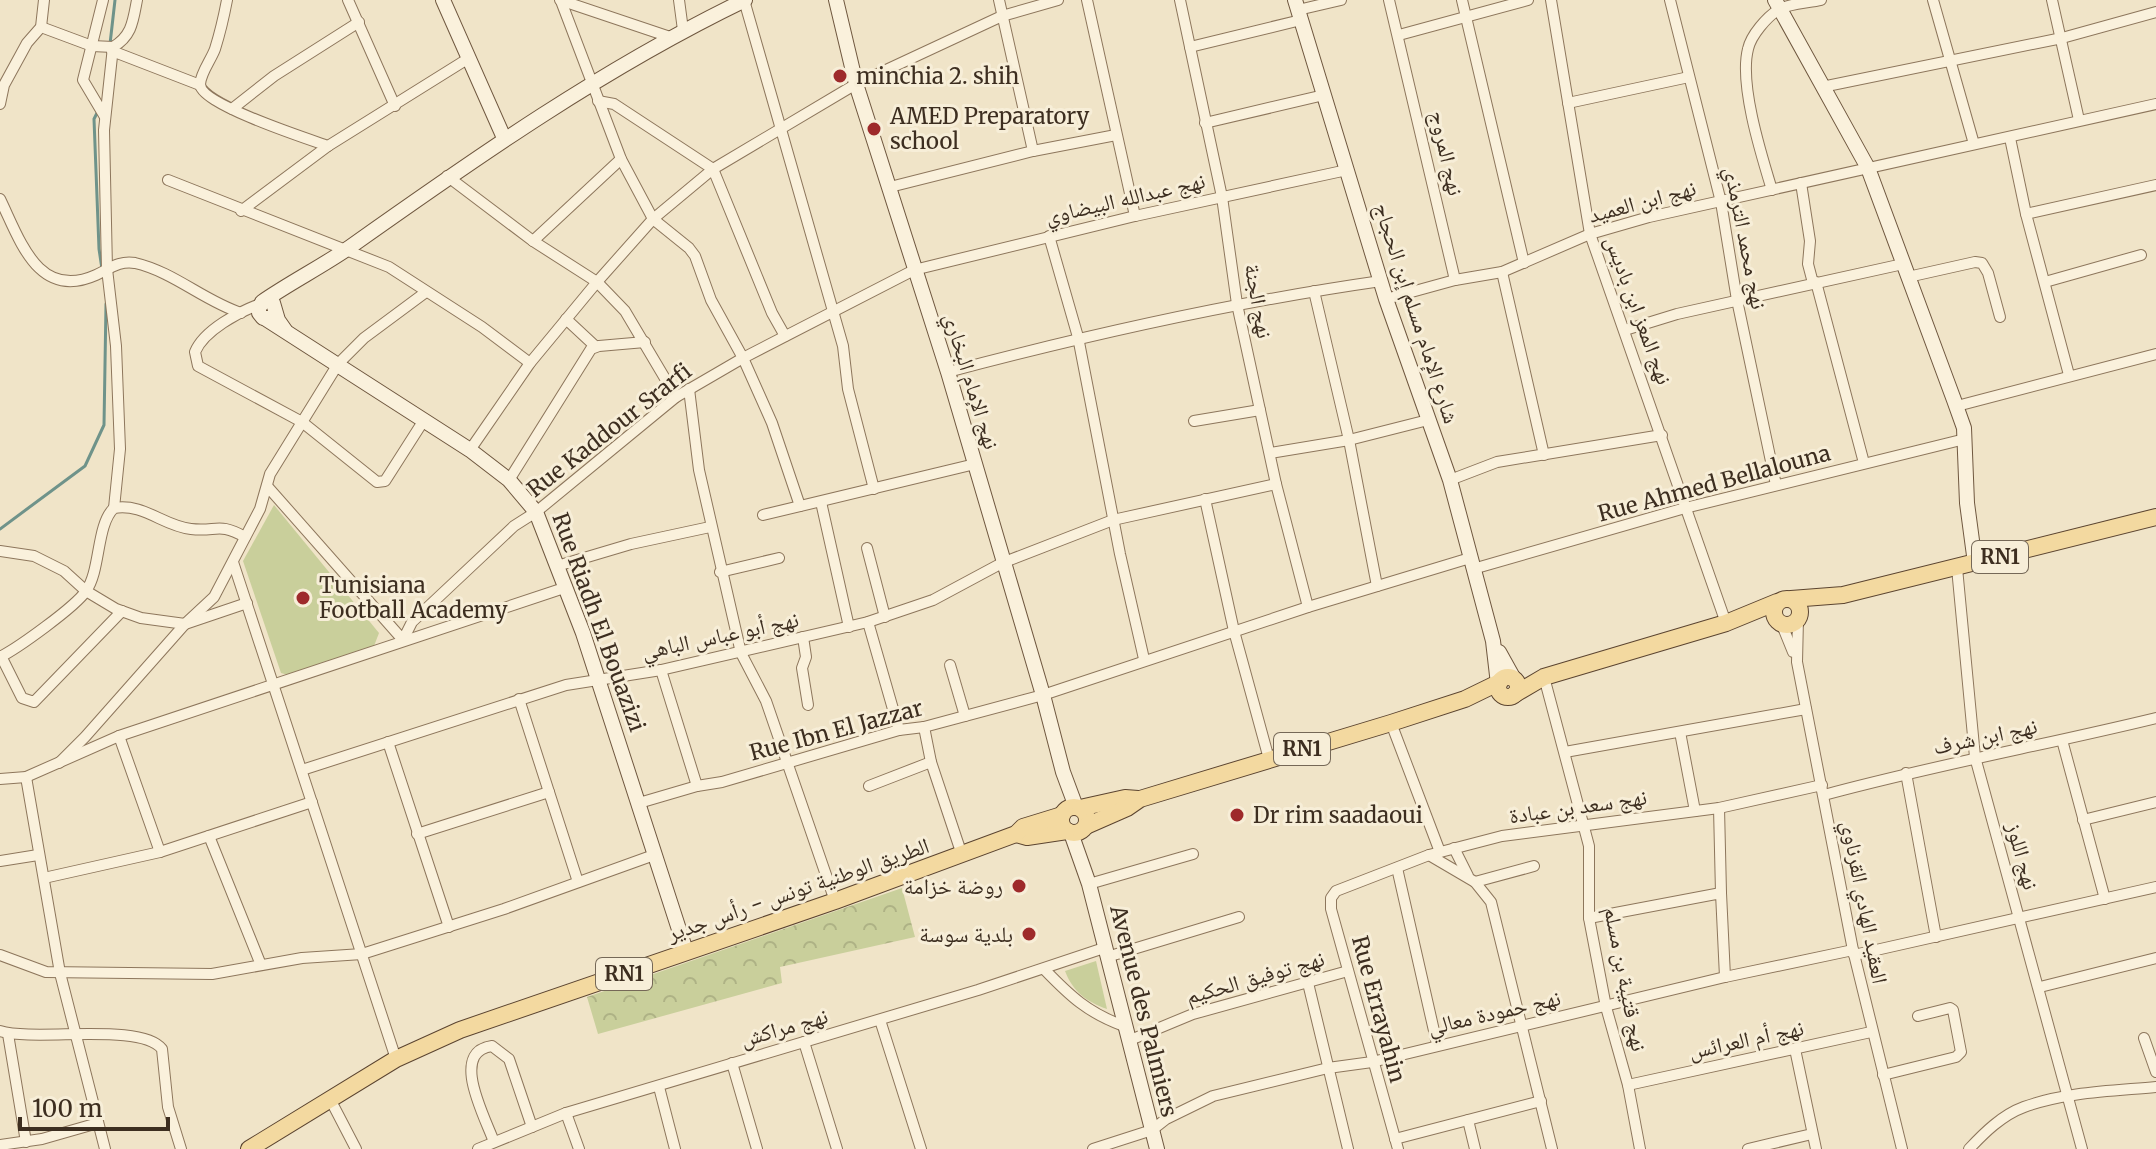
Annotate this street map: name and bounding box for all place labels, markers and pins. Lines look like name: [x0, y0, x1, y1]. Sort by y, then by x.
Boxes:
place label: minchia 2. shih: [856, 62, 1020, 90]
marker: minchia 2. shih: [831, 67, 849, 85]
place label: AMED Preparatory school: [889, 102, 1090, 155]
marker: AMED Preparatory school: [865, 120, 883, 138]
place label: Tunisiana Football Academy: [319, 571, 508, 624]
marker: Tunisiana Football Academy: [294, 589, 312, 607]
place label: Dr rim saadaoui: [1253, 801, 1423, 829]
marker: Dr rim saadaoui: [1228, 806, 1246, 824]
place label: روضة خزامة: [904, 872, 1003, 900]
marker: روضة خزامة: [1010, 877, 1028, 895]
place label: بلدية سوسة: [919, 920, 1013, 948]
marker: بلدية سوسة: [1020, 925, 1038, 943]

